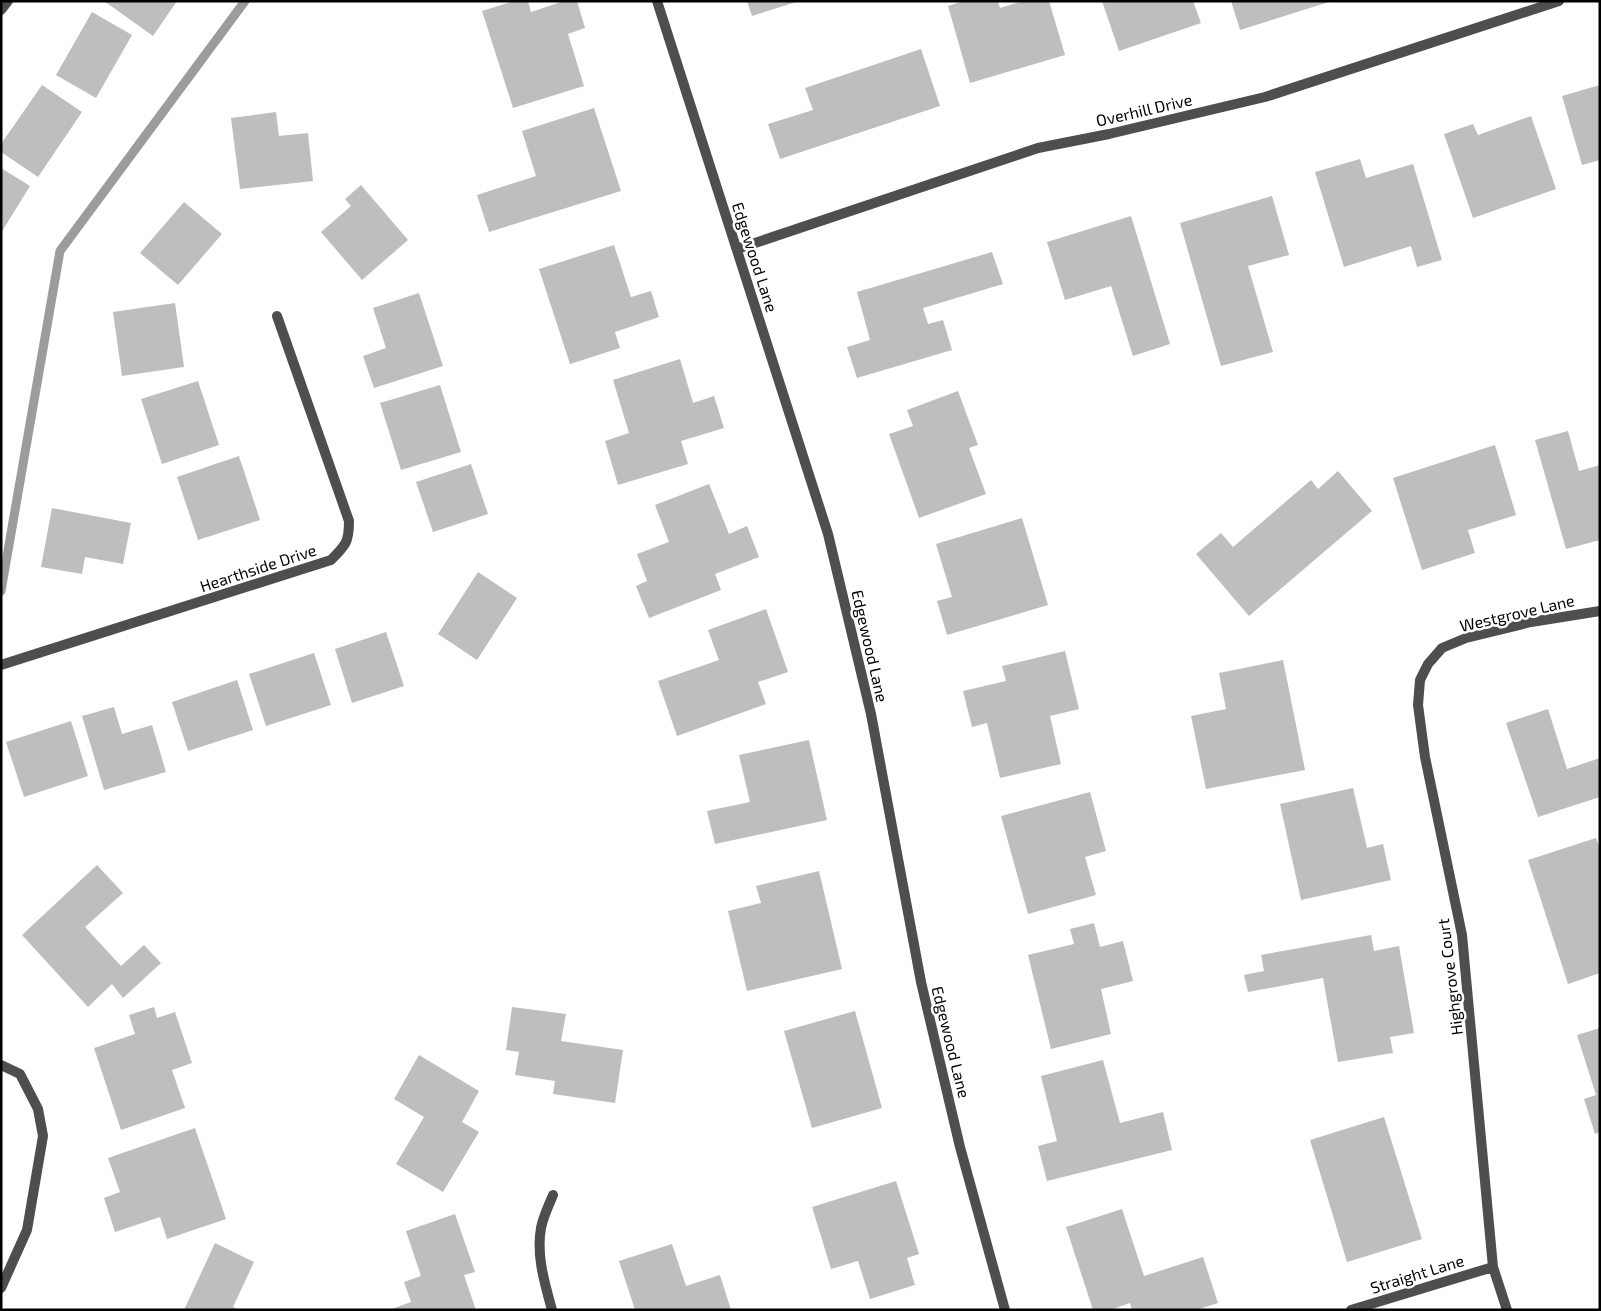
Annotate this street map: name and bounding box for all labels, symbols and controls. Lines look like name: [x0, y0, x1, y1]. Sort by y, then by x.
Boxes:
street label: Overhill Drive: [1094, 89, 1194, 130]
street label: Edgewood Lane: [729, 199, 782, 314]
street label: Hearthside Drive: [197, 540, 318, 595]
street label: Edgewood Lane: [848, 588, 893, 704]
street label: Westgrove Lane: [1458, 590, 1576, 635]
street label: Highgrove Court: [1433, 918, 1466, 1036]
street label: Edgewood Lane: [928, 984, 975, 1100]
street label: Straight Lane: [1368, 1250, 1466, 1297]

